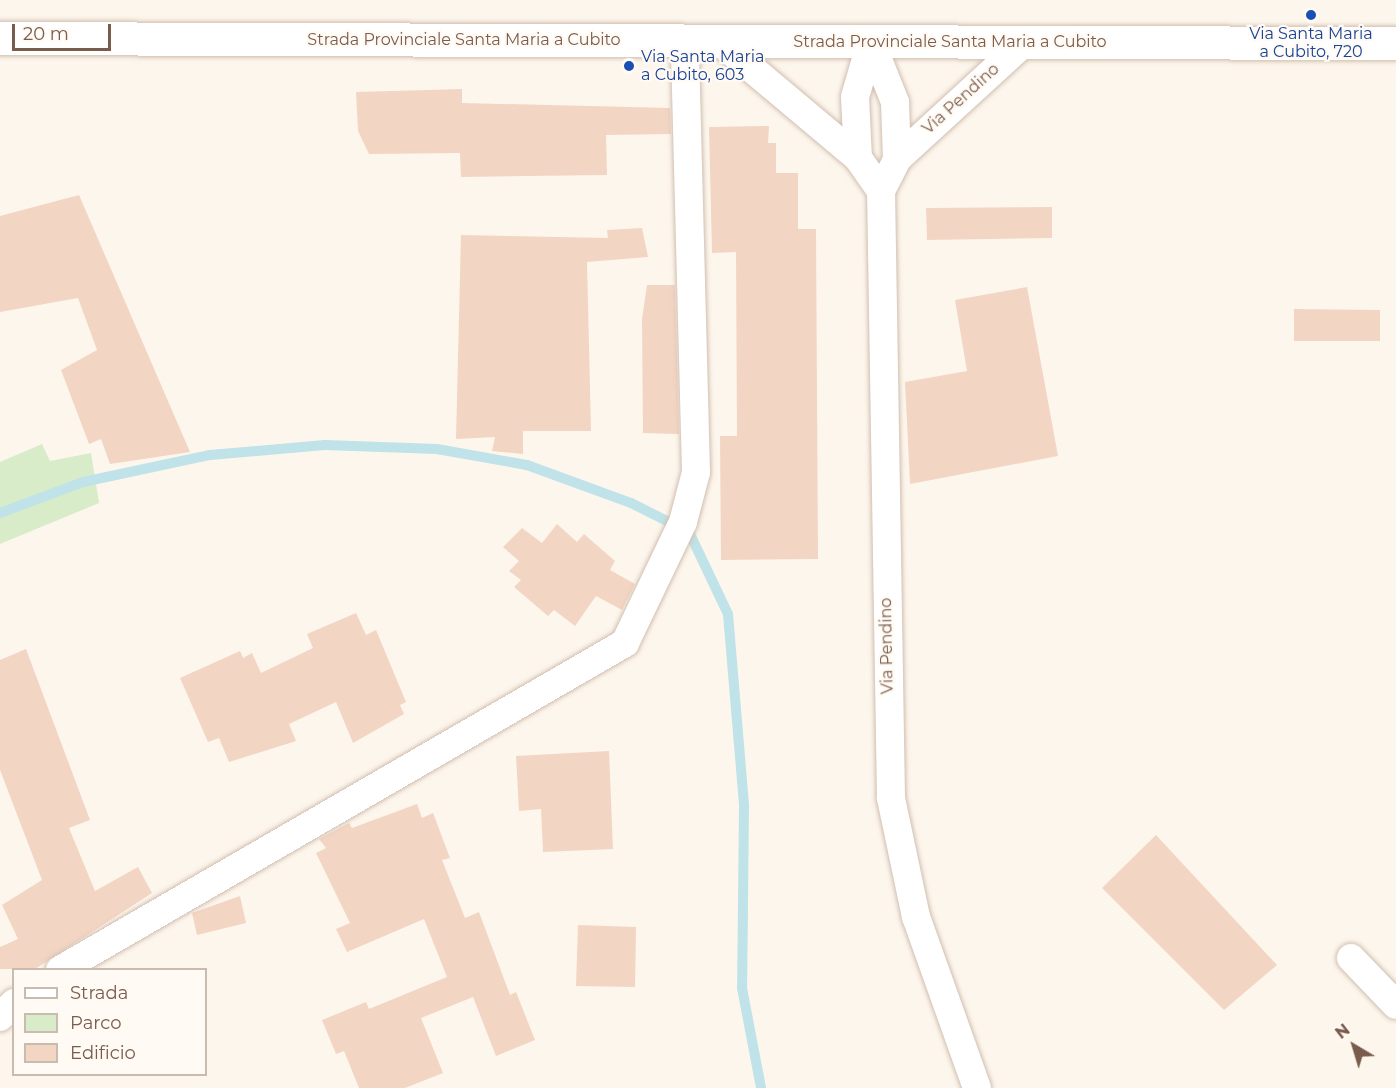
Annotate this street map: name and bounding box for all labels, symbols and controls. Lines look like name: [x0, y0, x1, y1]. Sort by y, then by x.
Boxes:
marker: Via Santa Maria a Cubito, 720: [1304, 8, 1318, 22]
scale bar: [15, 12, 114, 50]
text: 20 m: [23, 23, 69, 45]
place label: Via Santa Maria a Cubito, 720: [1249, 24, 1373, 62]
street label: Strada Provinciale Santa Maria a Cubito: [307, 30, 621, 50]
street label: Strada Provinciale Santa Maria a Cubito: [793, 32, 1107, 52]
place label: Via Santa Maria a Cubito, 603: [641, 47, 764, 85]
marker: Via Santa Maria a Cubito, 603: [622, 59, 636, 73]
street label: Via Pendino: [919, 60, 1003, 138]
street label: Via Pendino: [877, 598, 897, 694]
legend: [12, 968, 207, 1076]
text: Strada: [70, 982, 128, 1004]
text: Parco: [70, 1012, 122, 1034]
north arrow: [1324, 1016, 1384, 1076]
text: N: [1332, 1020, 1354, 1043]
text: Edificio: [70, 1042, 136, 1064]

